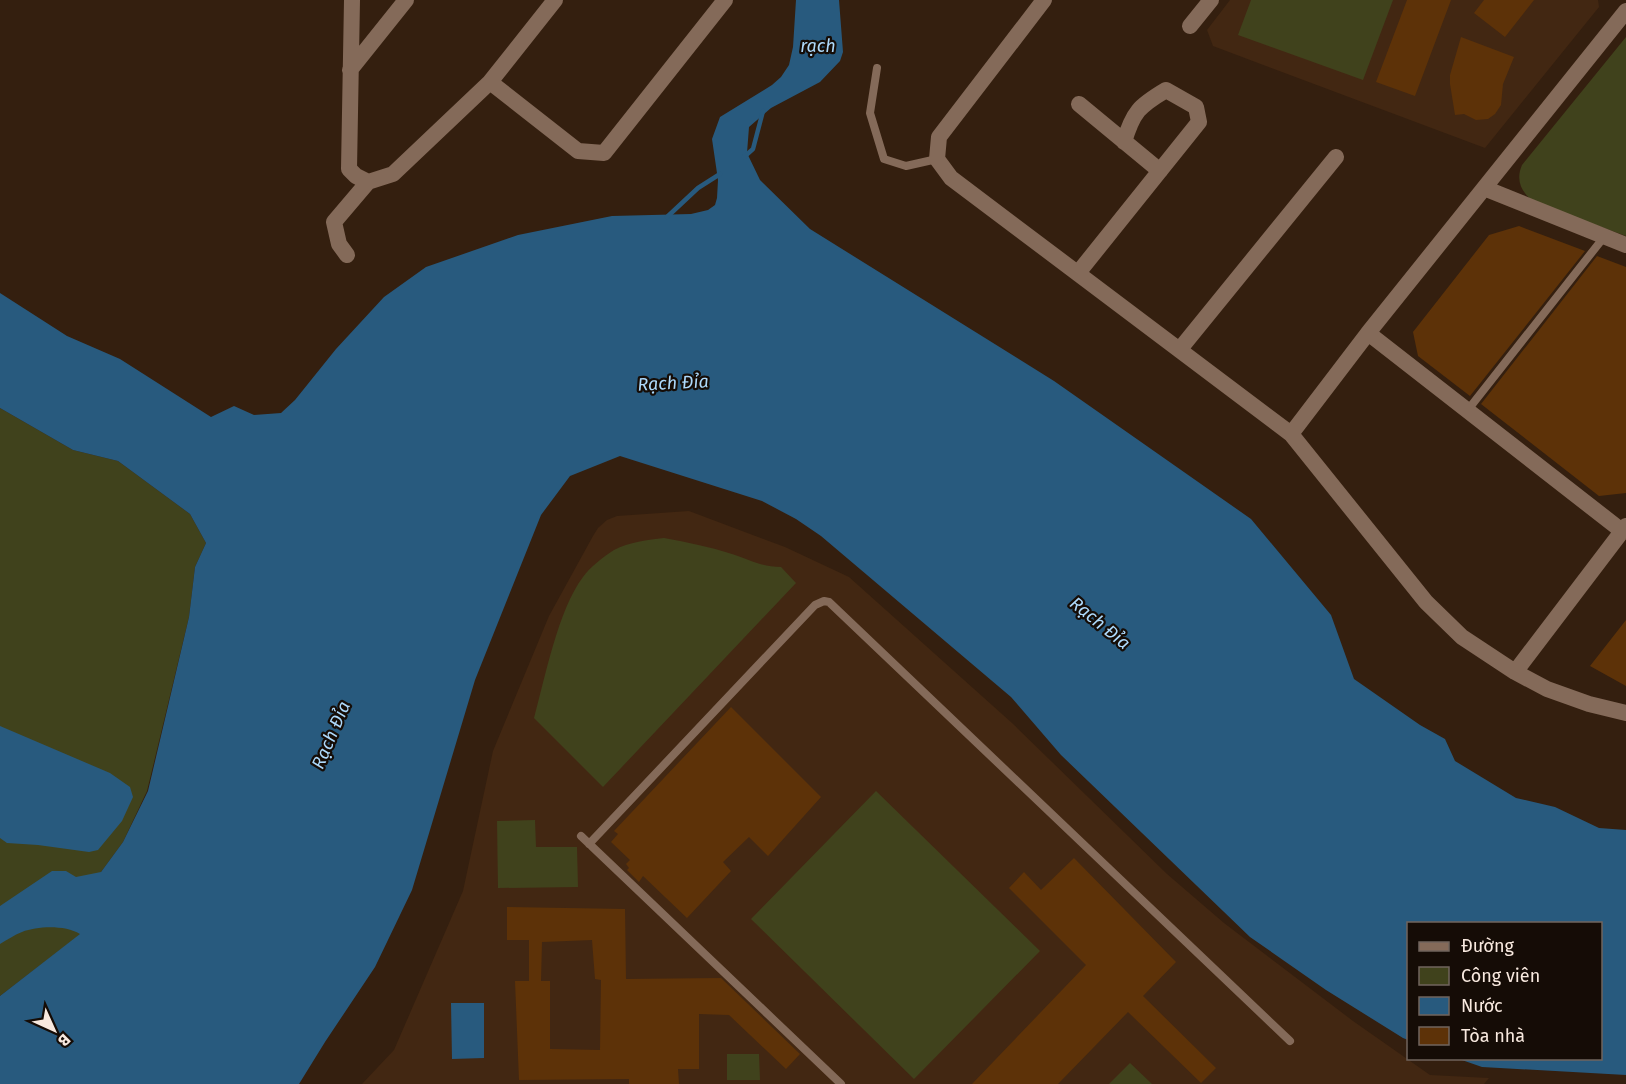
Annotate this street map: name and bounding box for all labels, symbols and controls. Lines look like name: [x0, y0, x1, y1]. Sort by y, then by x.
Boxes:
water label: rạch: [800, 35, 836, 57]
water label: Rạch Đỉa: [637, 370, 709, 396]
water label: Rạch Đỉa: [1065, 592, 1135, 654]
water label: Rạch Đỉa: [307, 698, 355, 772]
legend: [1407, 922, 1602, 1060]
text: Đường: [1461, 935, 1515, 957]
text: Công viên: [1461, 965, 1540, 987]
text: Nước: [1461, 995, 1503, 1017]
north arrow: [24, 1000, 84, 1060]
text: Tòa nhà: [1461, 1025, 1525, 1047]
text: B: [54, 1030, 74, 1051]

